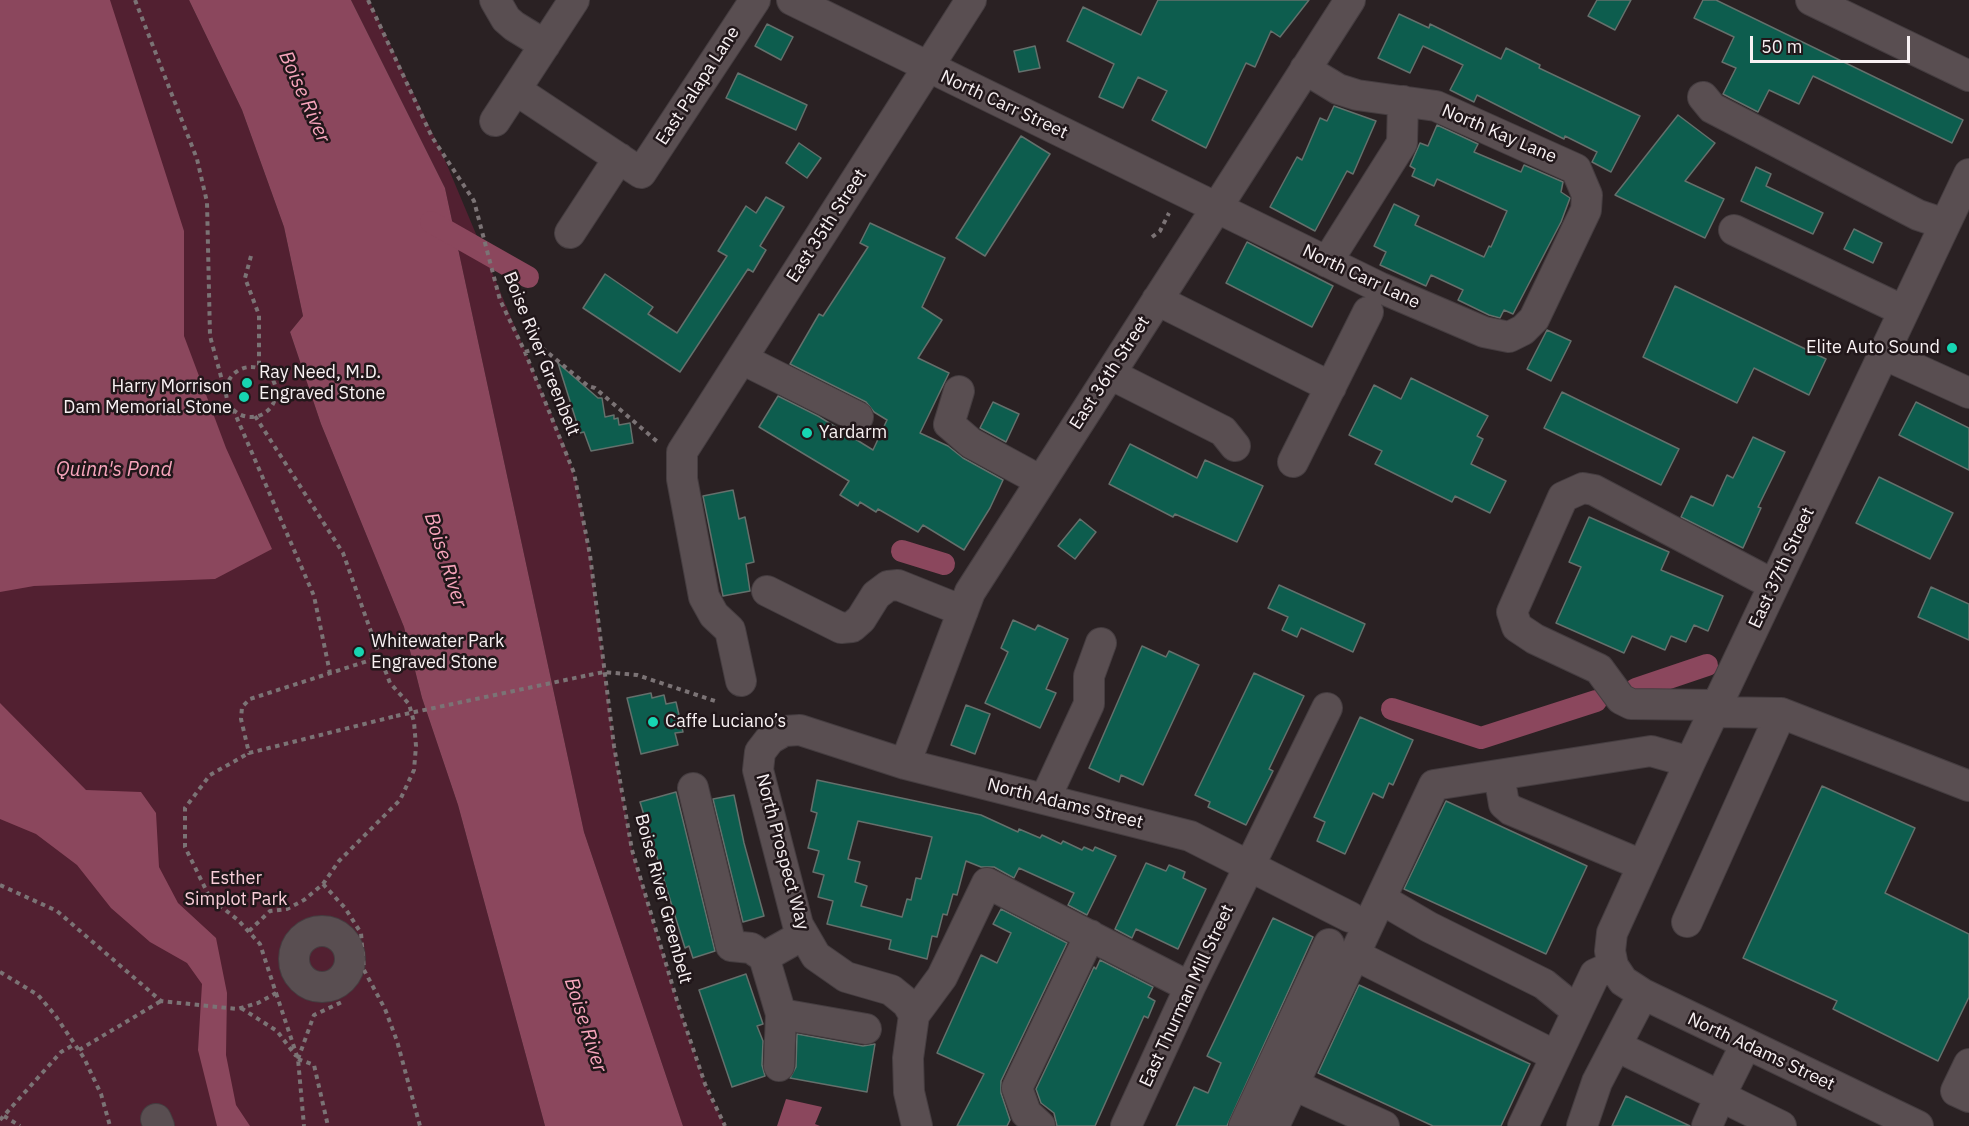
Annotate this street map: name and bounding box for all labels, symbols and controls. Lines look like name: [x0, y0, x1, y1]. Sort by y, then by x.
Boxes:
street label: East Palapa Lane: [652, 23, 744, 149]
scale bar: [1753, 24, 1914, 62]
text: 50 m: [1761, 35, 1803, 58]
water label: Boise River: [273, 47, 335, 147]
street label: North Carr Street: [937, 66, 1071, 144]
street label: North Kay Lane: [1438, 100, 1560, 168]
street label: East 35th Street: [782, 165, 872, 287]
street label: North Carr Lane: [1299, 240, 1423, 314]
street label: Boise River Greenbelt: [498, 269, 584, 439]
street label: East 36th Street: [1065, 312, 1155, 434]
place label: Elite Auto Sound: [1806, 337, 1940, 359]
marker: Elite Auto Sound: [1945, 341, 1959, 355]
place label: Ray Need, M.D. Engraved Stone: [259, 362, 385, 404]
place label: Harry Morrison Dam Memorial Stone: [63, 376, 232, 418]
marker: Ray Need, M.D. Engraved Stone: [240, 376, 254, 390]
marker: Harry Morrison Dam Memorial Stone: [237, 390, 251, 404]
place label: Yardarm: [819, 422, 887, 444]
marker: Yardarm: [800, 426, 814, 440]
water label: Quinn's Pond: [56, 458, 172, 482]
street label: East 37th Street: [1745, 504, 1819, 632]
water label: Boise River: [418, 510, 472, 610]
place label: Whitewater Park Engraved Stone: [371, 631, 504, 674]
marker: Whitewater Park Engraved Stone: [352, 645, 366, 659]
place label: Caffe Luciano’s: [665, 711, 786, 733]
marker: Caffe Luciano’s: [646, 715, 660, 729]
street label: North Prospect Way: [751, 772, 813, 932]
street label: North Adams Street: [985, 774, 1145, 834]
street label: Boise River Greenbelt: [630, 812, 696, 986]
park label: Esther Simplot Park: [184, 868, 288, 910]
street label: East Thurman Mill Street: [1135, 901, 1239, 1091]
water label: Boise River: [558, 975, 612, 1075]
street label: North Adams Street: [1684, 1008, 1838, 1096]

